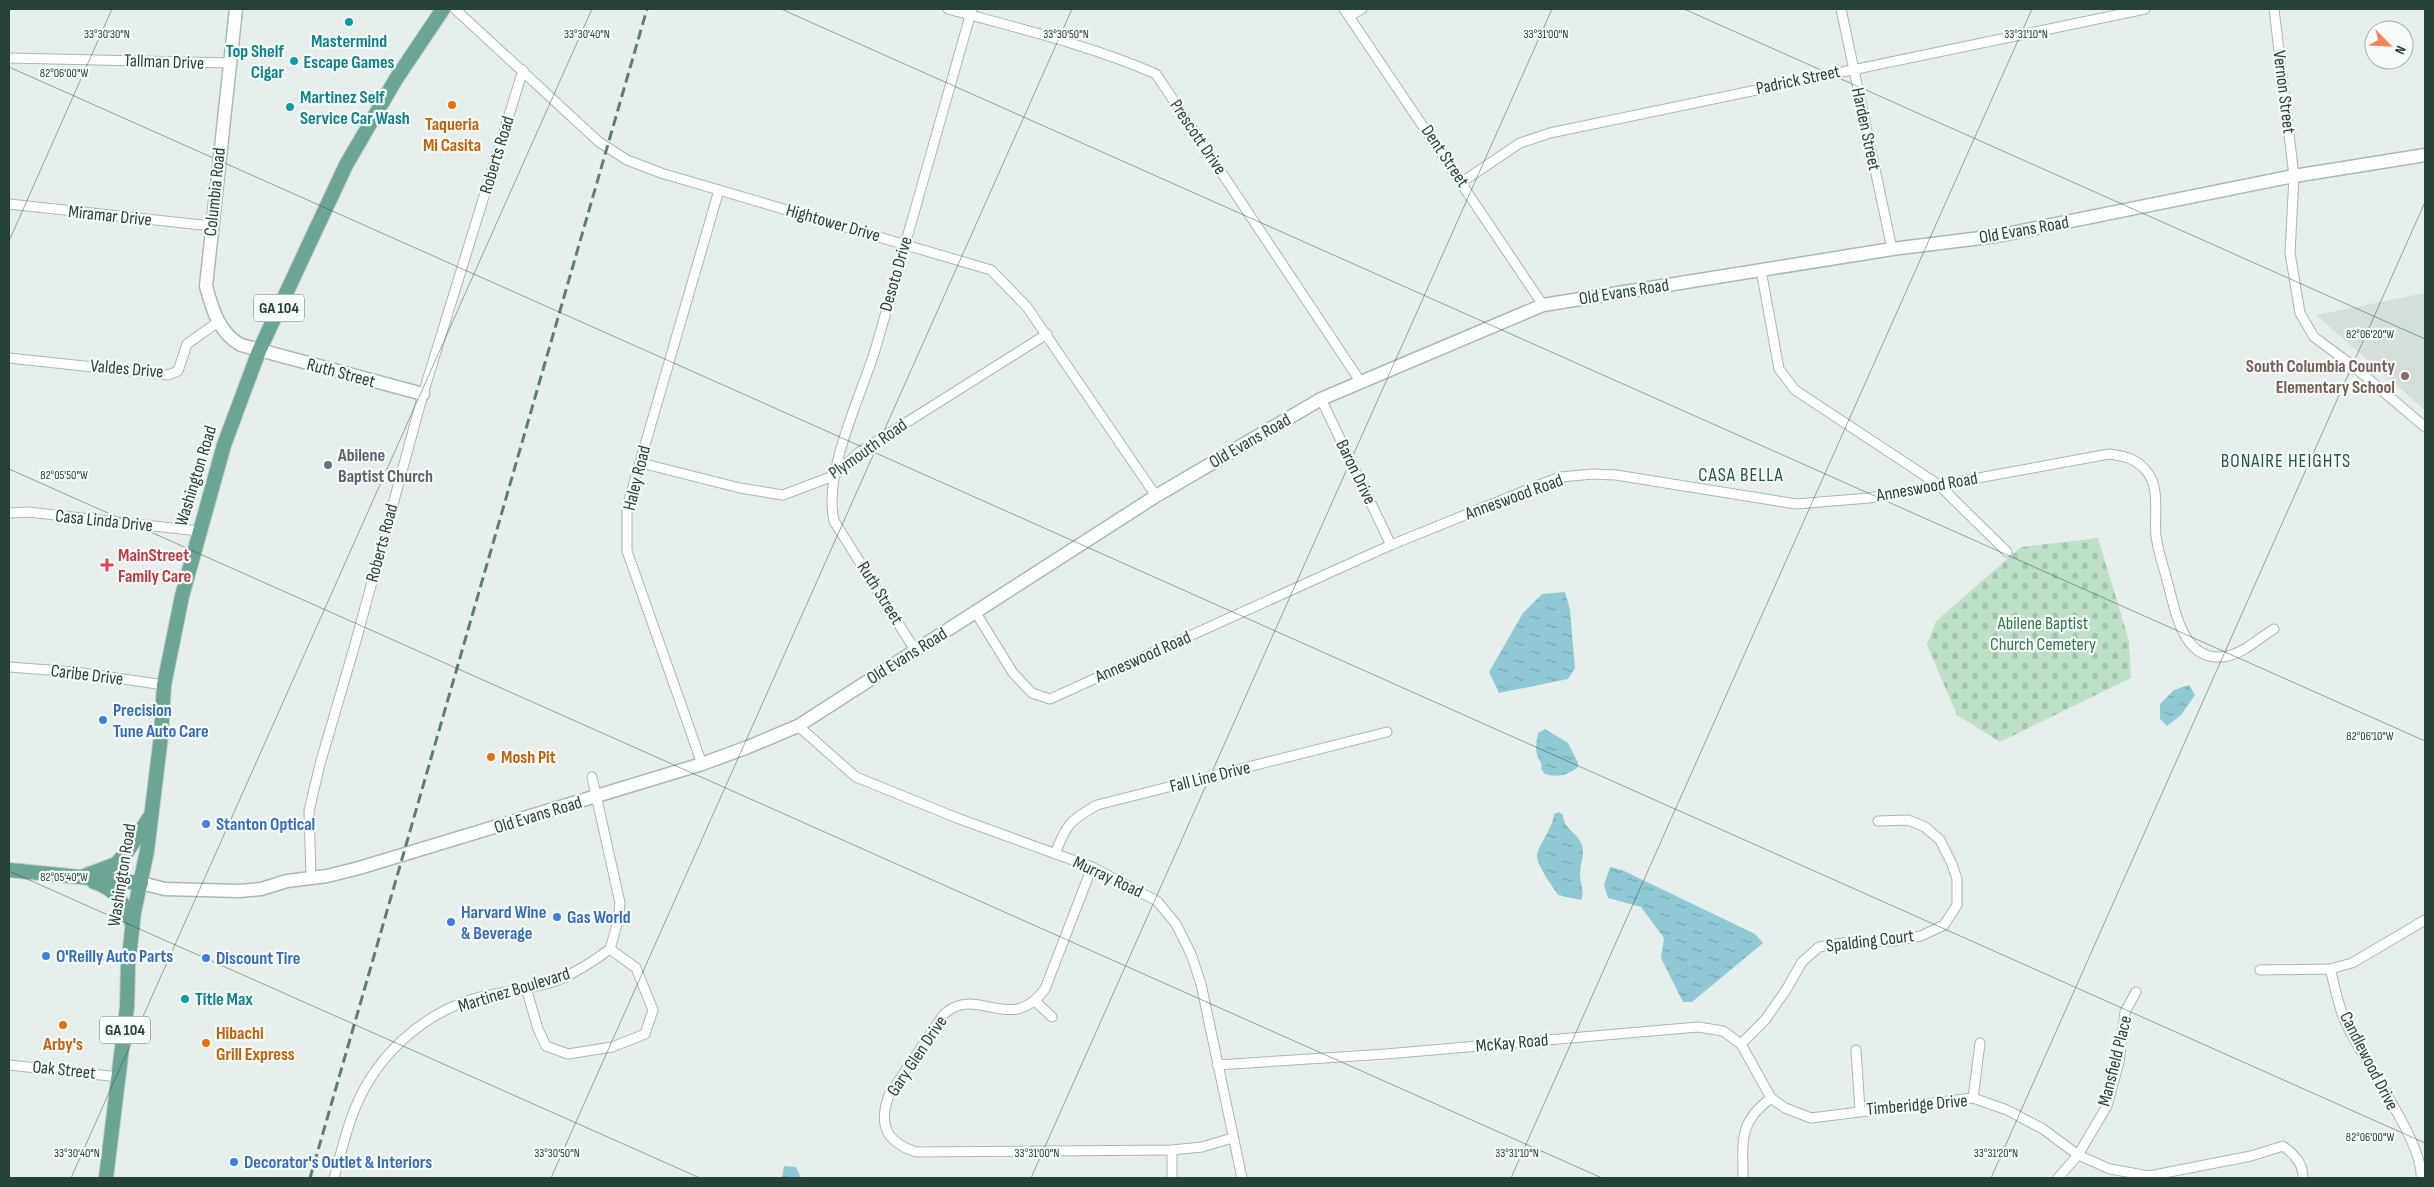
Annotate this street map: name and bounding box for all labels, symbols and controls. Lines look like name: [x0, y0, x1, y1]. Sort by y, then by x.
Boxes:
marker: Mastermind Escape Games: [343, 16, 355, 28]
north arrow: [2364, 20, 2414, 70]
text: 33°30'30"N: [84, 27, 130, 42]
text: 33°30'40"N: [564, 27, 610, 42]
text: 33°30'50"N: [1043, 27, 1089, 42]
text: 33°31'00"N: [1524, 27, 1568, 42]
text: 33°31'10"N: [2004, 27, 2048, 42]
place label: Mastermind Escape Games: [303, 31, 395, 73]
place label: Top Shelf Cigar: [226, 41, 284, 83]
text: N: [2391, 43, 2410, 57]
street label: Vernon Street: [2268, 49, 2300, 135]
street label: Tallman Drive: [124, 50, 204, 74]
marker: Top Shelf Cigar: [288, 55, 300, 67]
street label: Padrick Street: [1754, 61, 1842, 99]
text: 82°06'00"W: [40, 66, 88, 81]
street label: Harden Street: [1847, 86, 1885, 173]
place label: Martinez Self Service Car Wash: [300, 87, 410, 129]
street label: Prescott Drive: [1165, 95, 1231, 179]
marker: Taqueria Mi Casita: [446, 99, 458, 111]
marker: Martinez Self Service Car Wash: [284, 101, 296, 113]
place label: Taqueria Mi Casita: [423, 114, 481, 156]
street label: Roberts Road: [475, 114, 519, 196]
street label: Dent Street: [1417, 121, 1474, 191]
street label: Columbia Road: [200, 147, 230, 237]
street label: Hightower Drive: [783, 200, 883, 246]
street label: Miramar Drive: [67, 201, 153, 231]
street label: Old Evans Road: [1978, 212, 2070, 248]
street label: Desoto Drive: [875, 234, 917, 314]
street label: Old Evans Road: [1578, 275, 1670, 309]
road number: GA 104: [254, 294, 304, 322]
text: 82°06'20"W: [2346, 327, 2394, 342]
street label: Ruth Street: [305, 354, 378, 392]
street label: Valdes Drive: [90, 355, 164, 383]
place label: South Columbia County Elementary School: [2246, 356, 2396, 398]
marker: South Columbia County Elementary School: [2399, 370, 2411, 382]
street label: Old Evans Road: [1205, 409, 1295, 473]
street label: Plymouth Road: [825, 414, 911, 484]
street label: Washington Road: [171, 423, 221, 529]
street label: Baron Drive: [1331, 436, 1381, 508]
street label: Haley Road: [619, 443, 655, 513]
place label: Abilene Baptist Church: [337, 445, 433, 487]
district label: BONAIRE HEIGHTS: [2221, 450, 2351, 473]
marker: Abilene Baptist Church: [322, 459, 334, 471]
district label: CASA BELLA: [1698, 464, 1784, 487]
text: 82°05'50"W: [40, 468, 88, 483]
street label: Anneswood Road: [1874, 468, 1979, 506]
street label: Anneswood Road: [1461, 470, 1566, 525]
street label: Roberts Road: [361, 501, 403, 585]
street label: Casa Linda Drive: [54, 505, 154, 537]
place label: MainStreet Family Care: [118, 545, 191, 587]
marker: MainStreet Family Care: [100, 558, 114, 572]
street label: Ruth Street: [853, 558, 908, 629]
park label: Abilene Baptist Church Cemetery: [1990, 613, 2096, 655]
street label: Old Evans Road: [863, 623, 951, 689]
street label: Anneswood Road: [1091, 627, 1194, 688]
street label: Caribe Drive: [50, 660, 124, 690]
place label: Precision Tune Auto Care: [113, 700, 209, 742]
marker: Precision Tune Auto Care: [97, 714, 109, 726]
text: 82°06'10"W: [2346, 729, 2394, 744]
place label: Mosh Pit: [501, 747, 556, 768]
marker: Mosh Pit: [485, 751, 497, 763]
street label: Fall Line Drive: [1168, 757, 1252, 797]
street label: Old Evans Road: [492, 792, 584, 838]
place label: Stanton Optical: [216, 814, 315, 835]
marker: Stanton Optical: [200, 818, 212, 830]
street label: Washington Road: [104, 822, 140, 928]
street label: Murray Road: [1070, 852, 1146, 902]
text: 82°05'40"W: [40, 870, 88, 885]
place label: Harvard Wine & Beverage: [461, 902, 546, 944]
place label: Gas World: [567, 907, 631, 928]
marker: Gas World: [551, 911, 563, 923]
marker: Harvard Wine & Beverage: [445, 916, 457, 928]
street label: Spalding Court: [1825, 925, 1916, 957]
place label: O'Reilly Auto Parts: [56, 946, 173, 967]
place label: Discount Tire: [216, 948, 301, 969]
marker: O'Reilly Auto Parts: [40, 950, 52, 962]
marker: Discount Tire: [200, 952, 212, 964]
street label: Martinez Boulevard: [456, 963, 572, 1017]
place label: Title Max: [195, 989, 253, 1010]
marker: Title Max: [179, 993, 191, 1005]
street label: Candlewood Drive: [2335, 1008, 2403, 1114]
street label: Gary Glen Drive: [882, 1012, 952, 1100]
street label: Mansfield Place: [2094, 1013, 2136, 1109]
road number: GA 104: [100, 1016, 150, 1044]
marker: Arby's: [57, 1019, 69, 1031]
place label: Hibachi Grill Express: [216, 1023, 295, 1065]
street label: McKay Road: [1475, 1029, 1549, 1057]
place label: Arby's: [42, 1034, 83, 1055]
marker: Hibachi Grill Express: [200, 1037, 212, 1049]
street label: Oak Street: [31, 1056, 97, 1084]
street label: Timberidge Drive: [1865, 1090, 1969, 1120]
text: 82°06'00"W: [2346, 1130, 2394, 1145]
text: 33°30'40"N: [54, 1146, 100, 1161]
text: 33°30'50"N: [534, 1146, 580, 1161]
text: 33°31'00"N: [1015, 1146, 1059, 1161]
text: 33°31'10"N: [1495, 1146, 1539, 1161]
text: 33°31'20"N: [1974, 1146, 2018, 1161]
place label: Decorator's Outlet & Interiors: [244, 1152, 432, 1173]
marker: Decorator's Outlet & Interiors: [228, 1156, 240, 1168]

